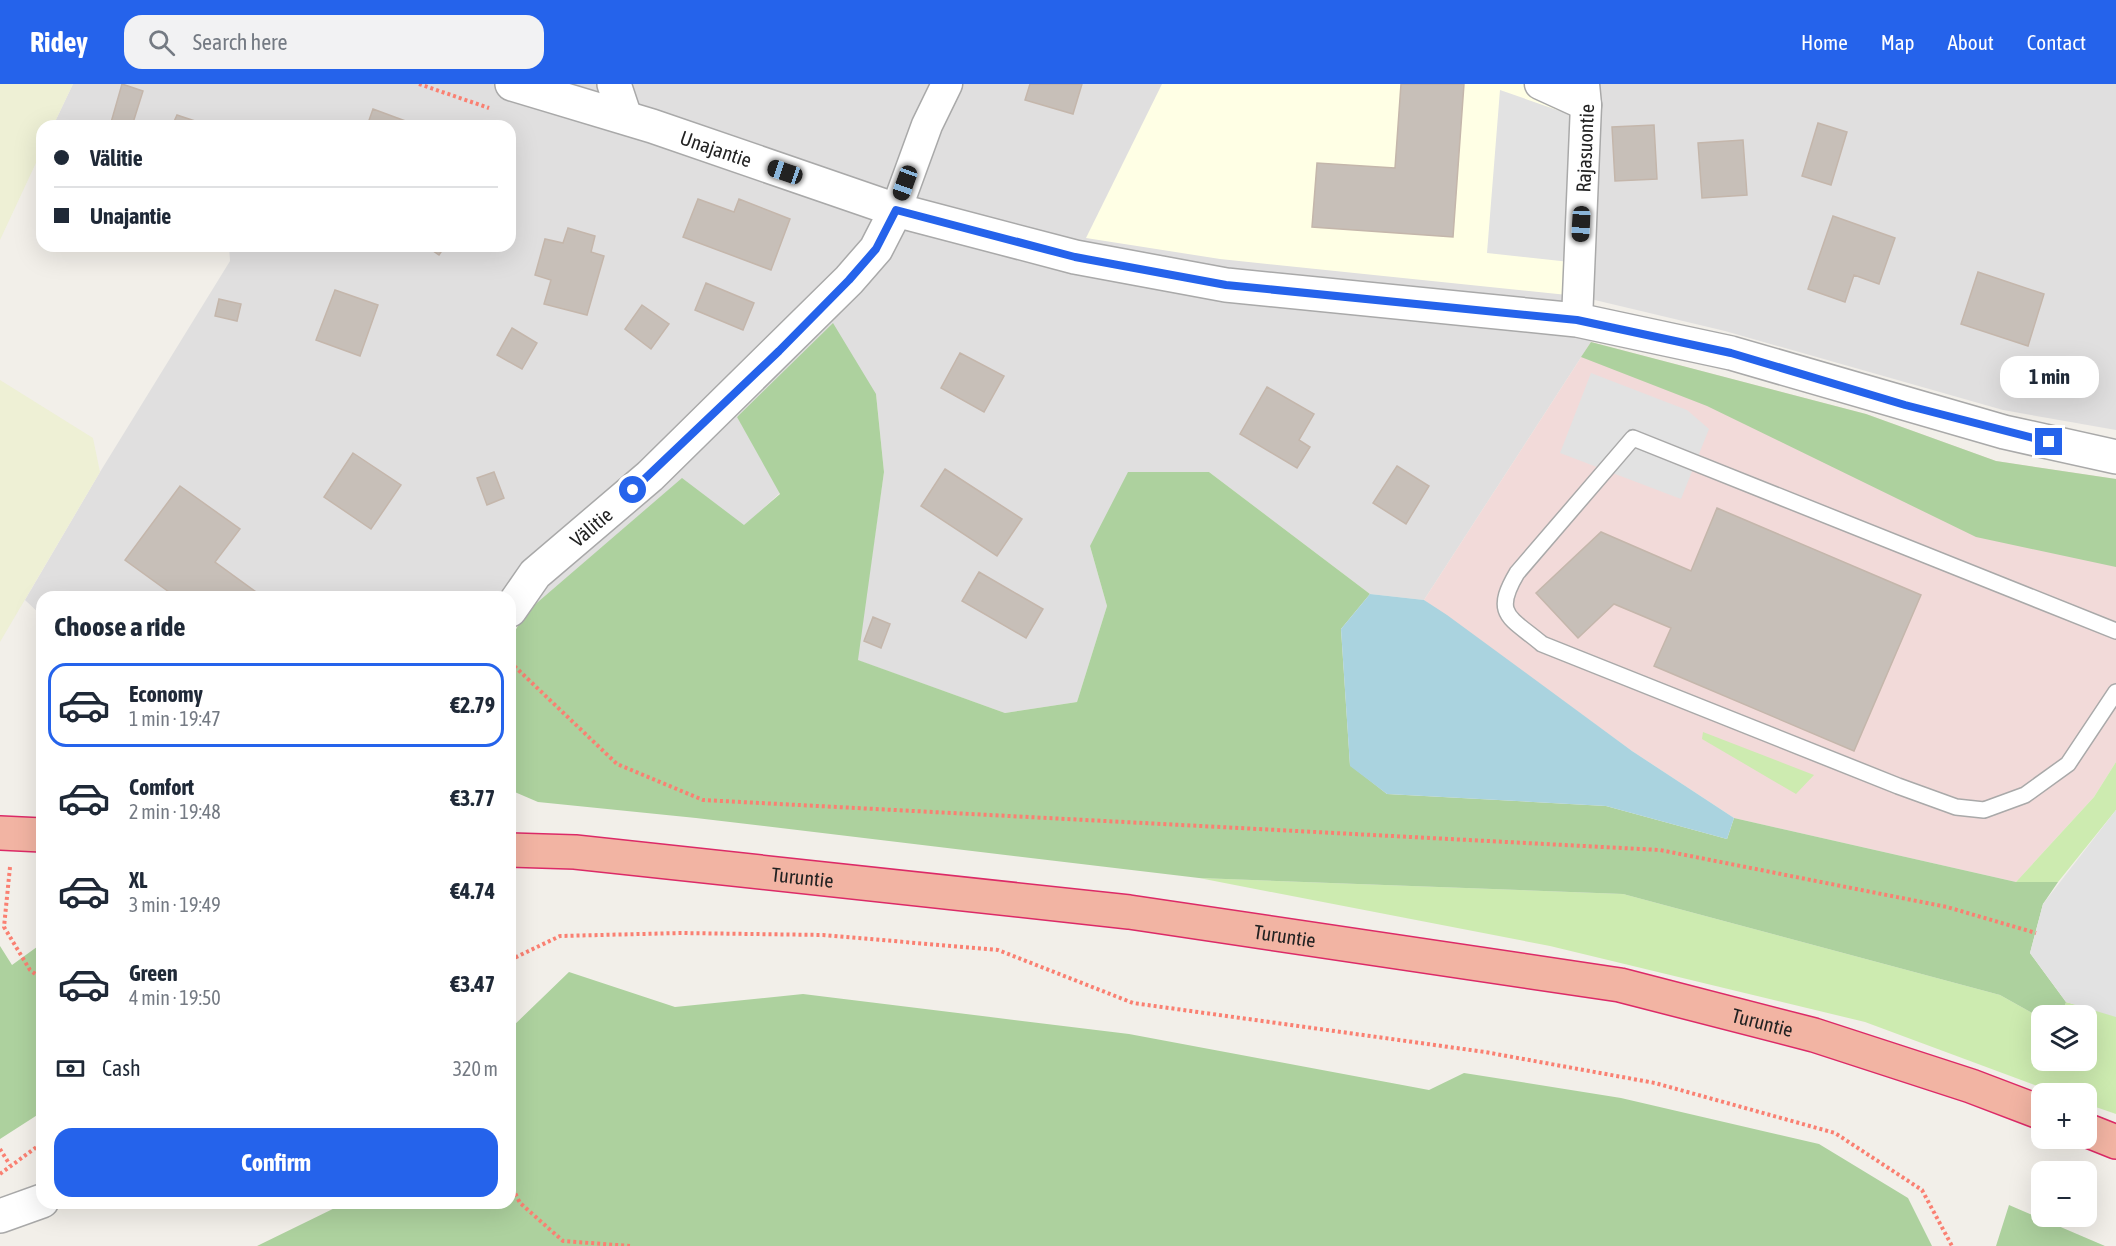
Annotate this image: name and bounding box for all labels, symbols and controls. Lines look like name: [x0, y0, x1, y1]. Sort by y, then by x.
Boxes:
search box: [124, 15, 544, 69]
text: Ridey: [30, 26, 88, 58]
icon: search: [145, 26, 178, 59]
text: Search here: [193, 29, 288, 55]
text: Home: [1801, 30, 1848, 54]
text: Map: [1881, 30, 1915, 54]
text: About: [1948, 30, 1994, 54]
text: Contact: [2027, 30, 2086, 54]
street label: Rajasuontie: [1571, 103, 1598, 193]
street label: Unajantie: [677, 125, 755, 171]
text: Välitie: [90, 145, 143, 171]
car: [765, 158, 805, 186]
car: [890, 163, 920, 203]
text: Unajantie: [90, 203, 171, 229]
car: [1571, 206, 1591, 242]
callout: 1 min: [2000, 355, 2098, 397]
text: 1 min: [2029, 365, 2070, 388]
route end: [2035, 428, 2062, 455]
route start: [619, 476, 646, 503]
street label: Välitie: [565, 502, 616, 551]
text: Choose a ride: [54, 611, 186, 642]
icon: car: [57, 678, 111, 732]
text: Economy: [129, 681, 203, 707]
text: €2.79: [450, 692, 495, 718]
text: 1 min · 19:47: [129, 707, 221, 730]
icon: car: [57, 771, 111, 825]
text: Comfort: [129, 774, 194, 800]
text: €3.77: [450, 785, 495, 811]
text: 2 min · 19:48: [129, 800, 221, 823]
street label: Turuntie: [770, 862, 835, 891]
icon: car: [57, 864, 111, 918]
text: XL: [129, 867, 147, 893]
text: €4.74: [450, 878, 495, 904]
text: 3 min · 19:49: [129, 893, 221, 916]
street label: Turuntie: [1253, 919, 1317, 951]
icon: car: [57, 957, 111, 1011]
text: Green: [129, 960, 178, 986]
text: €3.47: [450, 971, 495, 997]
text: 4 min · 19:50: [129, 986, 221, 1009]
street label: Turuntie: [1730, 1003, 1796, 1041]
map controls: [2031, 1005, 2097, 1227]
button: layers: [2031, 1005, 2097, 1071]
icon: cash: [54, 1052, 87, 1085]
text: Cash: [102, 1055, 141, 1081]
text: 320 m: [453, 1057, 498, 1080]
button: +: [2031, 1083, 2097, 1149]
button: Confirm: [54, 1128, 498, 1197]
button: −: [2031, 1161, 2097, 1227]

